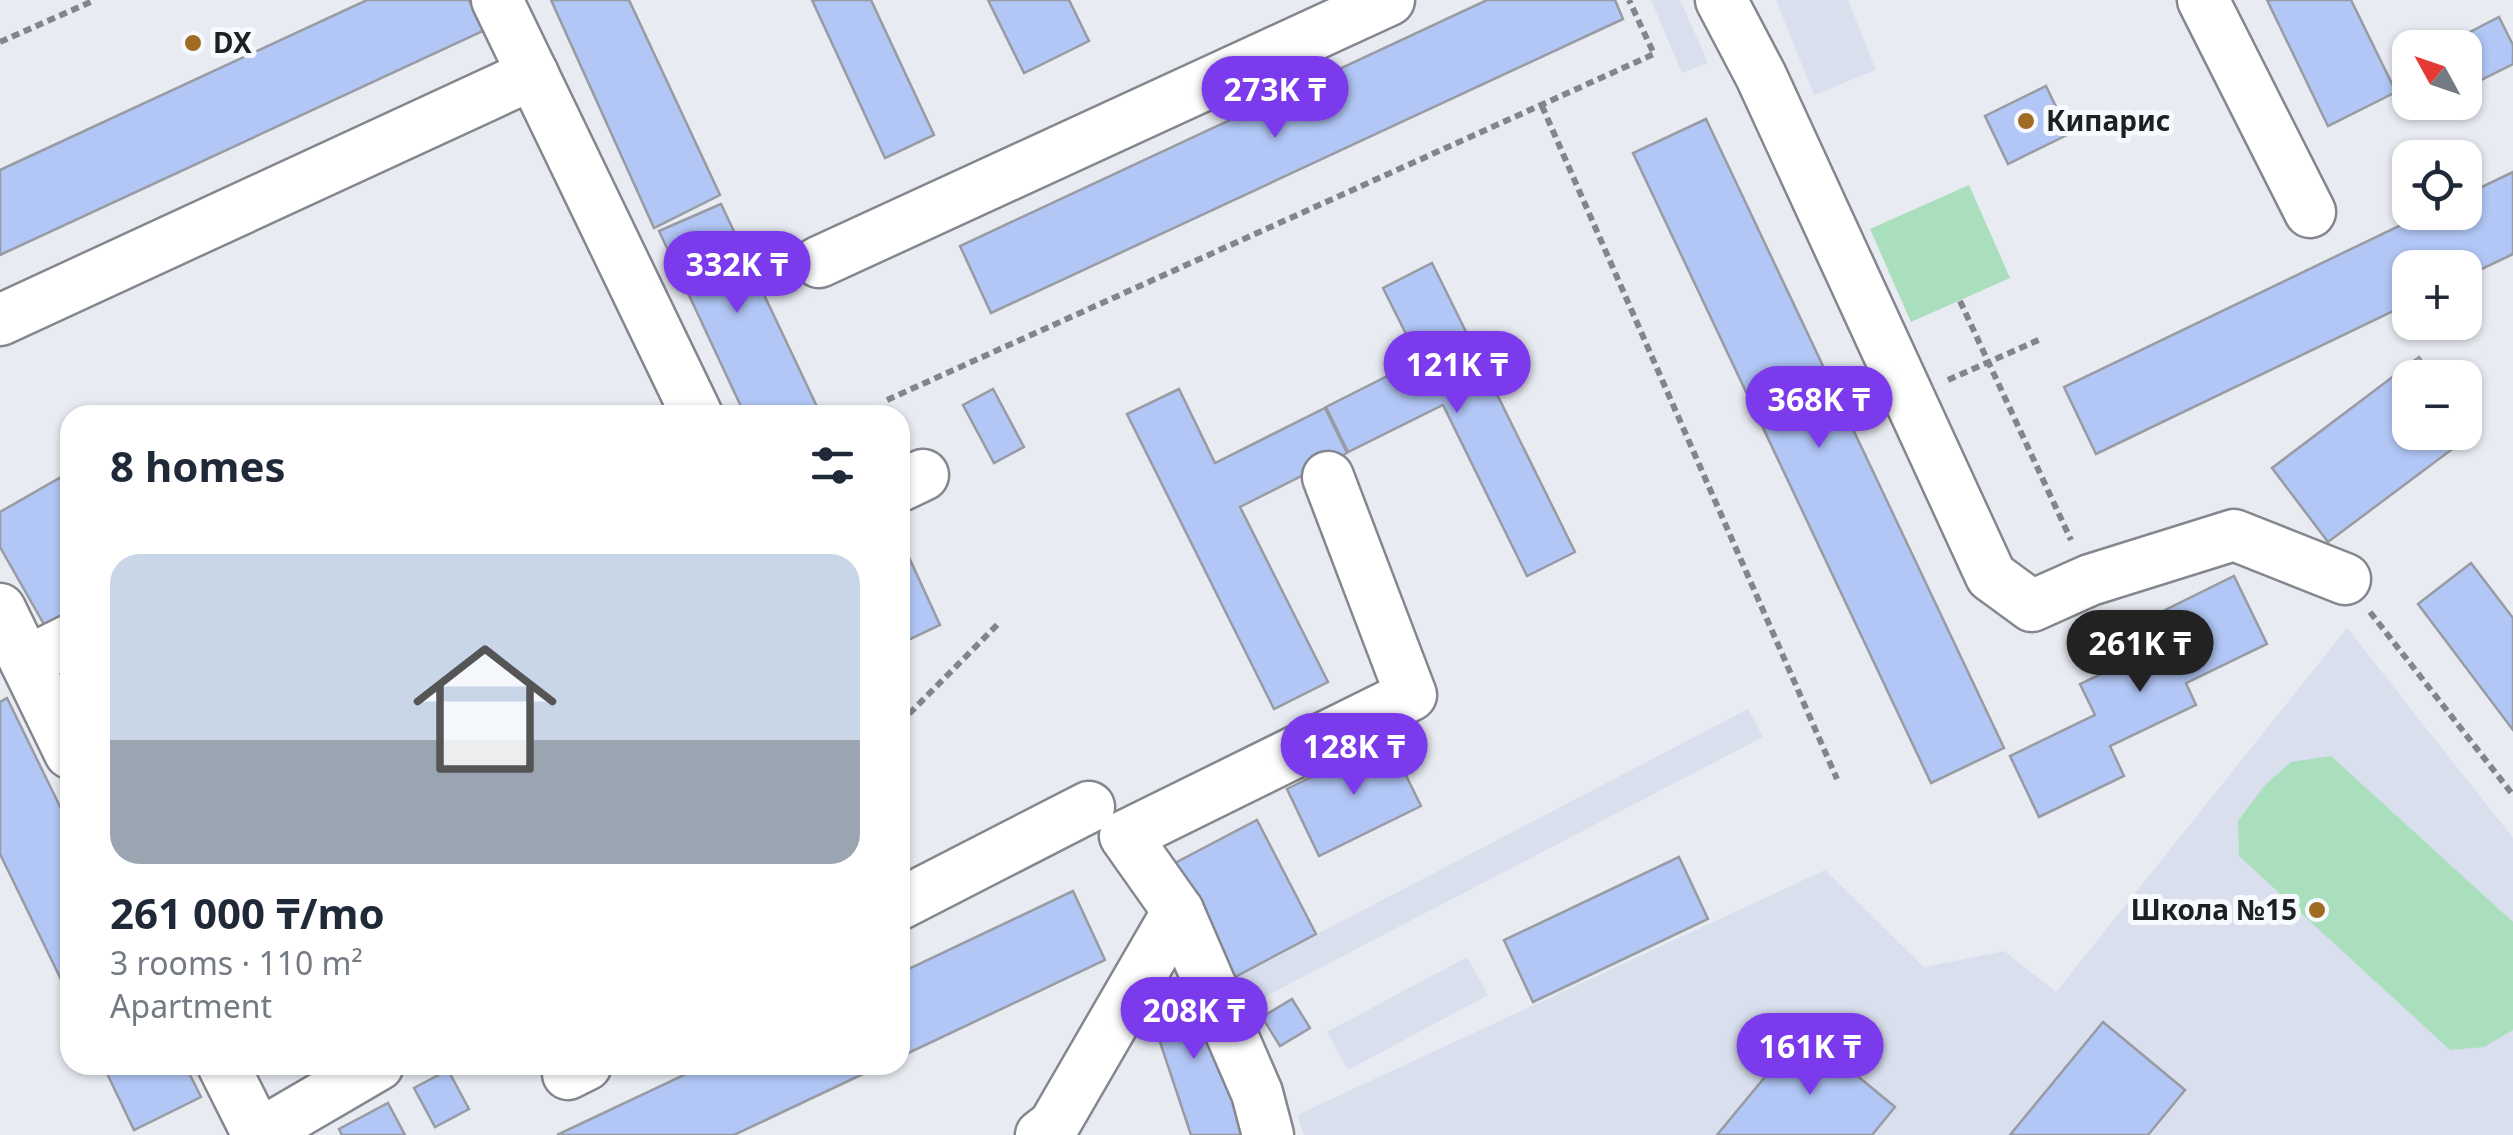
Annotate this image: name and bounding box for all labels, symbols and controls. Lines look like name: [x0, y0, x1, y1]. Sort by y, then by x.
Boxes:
place label: DX: [213, 23, 252, 61]
north arrow: [2392, 30, 2482, 120]
map controls: [2392, 30, 2482, 450]
marker: DX: [182, 32, 204, 54]
pin: 273K ₸: [1194, 56, 1356, 141]
text: 273K ₸: [1224, 67, 1326, 110]
place label: Кипарис: [2046, 101, 2171, 139]
marker: Кипарис: [2015, 110, 2037, 132]
button: locate: [2392, 140, 2482, 230]
pin: 332K ₸: [656, 231, 818, 316]
text: 332K ₸: [686, 242, 788, 285]
button: +: [2392, 250, 2482, 340]
pin: 121K ₸: [1376, 331, 1538, 416]
text: 121K ₸: [1406, 342, 1508, 385]
button: −: [2392, 360, 2482, 450]
pin: 368K ₸: [1738, 366, 1900, 451]
text: 368K ₸: [1768, 377, 1870, 420]
text: 8 homes: [110, 437, 286, 494]
icon: filters: [805, 438, 860, 493]
pin: 261K ₸: [2059, 610, 2221, 695]
icon: home: [395, 619, 575, 799]
text: 261K ₸: [2089, 621, 2191, 664]
pin: 128K ₸: [1273, 713, 1435, 798]
text: 128K ₸: [1303, 724, 1405, 767]
text: 261 000 ₸/mo: [110, 884, 385, 941]
place label: Школа №15: [2131, 890, 2297, 928]
marker: Школа №15: [2306, 899, 2328, 921]
text: 3 rooms · 110 m²: [110, 941, 363, 984]
pin: 208K ₸: [1113, 977, 1275, 1062]
text: Apartment: [110, 984, 272, 1027]
text: 208K ₸: [1143, 988, 1245, 1031]
pin: 161K ₸: [1729, 1013, 1891, 1098]
text: 161K ₸: [1759, 1024, 1861, 1067]

